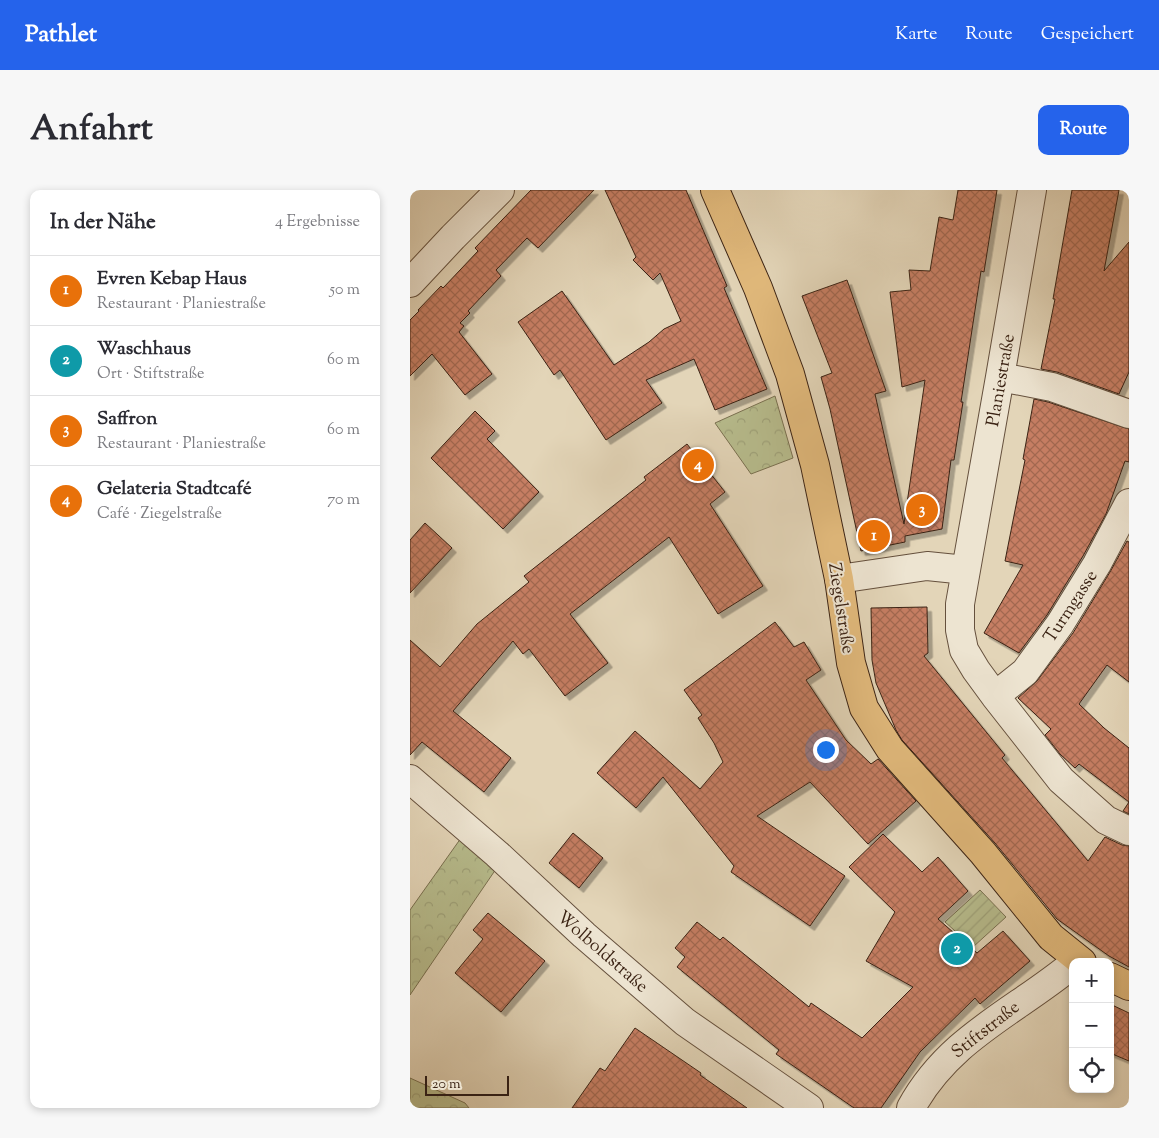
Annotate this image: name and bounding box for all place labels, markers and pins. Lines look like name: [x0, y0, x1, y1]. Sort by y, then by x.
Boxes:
pin: 4: [682, 446, 714, 484]
pin: 3: [906, 491, 938, 529]
pin: 1: [858, 517, 890, 555]
pin: 2: [941, 930, 973, 968]

